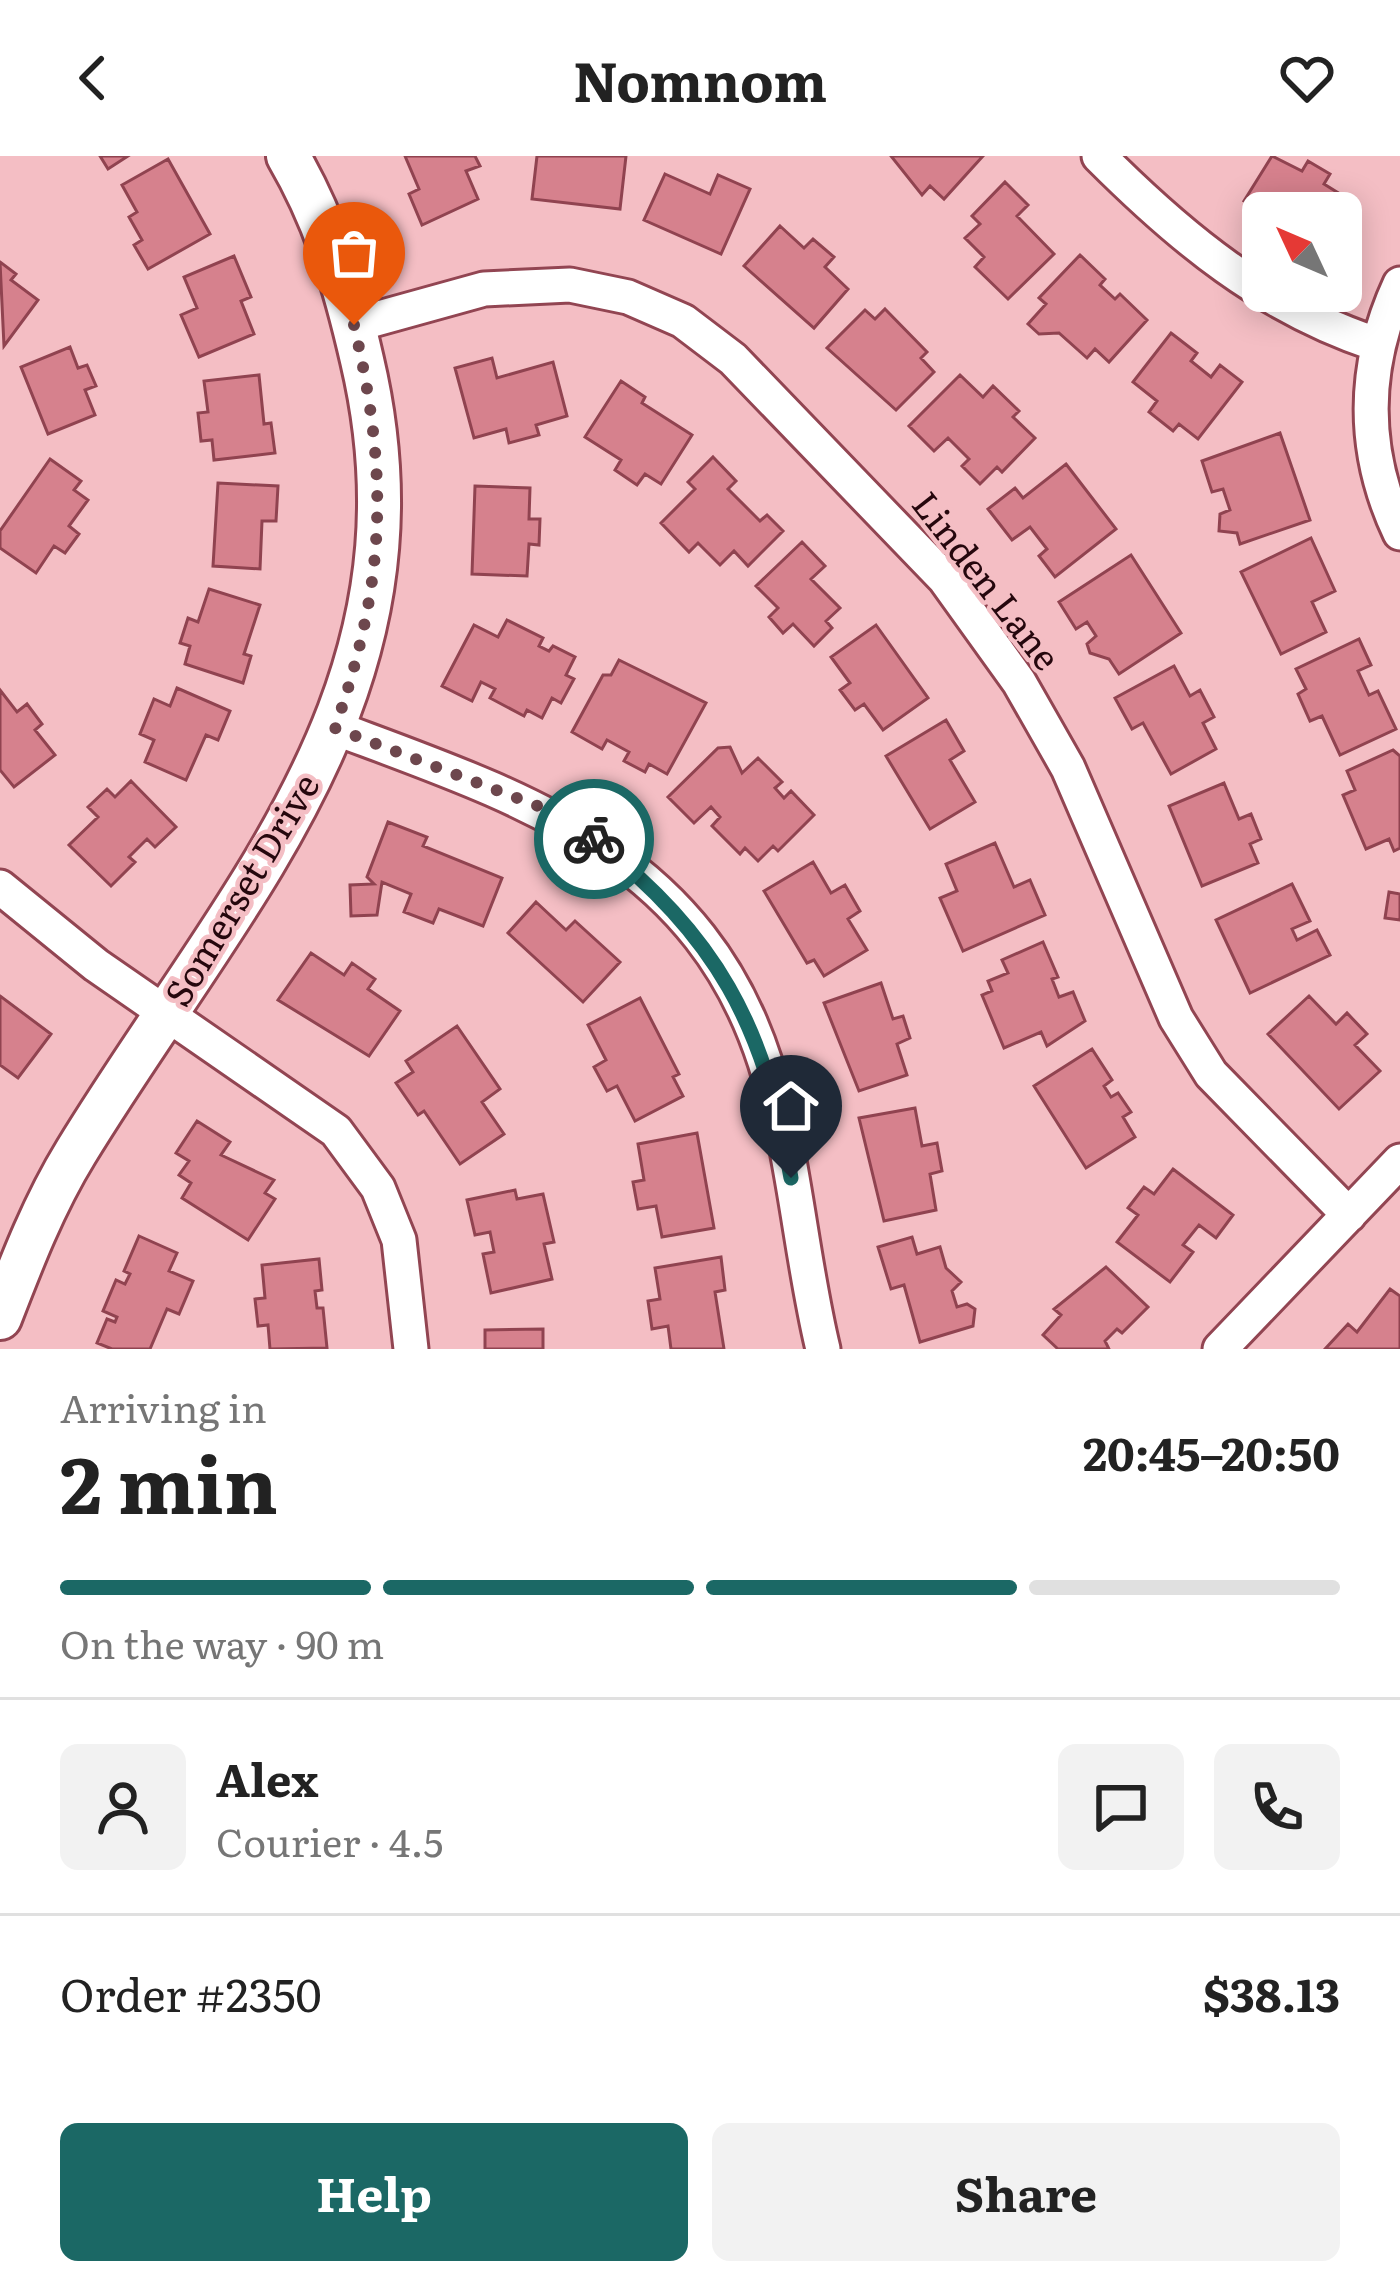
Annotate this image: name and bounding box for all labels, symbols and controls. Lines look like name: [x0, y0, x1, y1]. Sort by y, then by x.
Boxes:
text: Nomnom: [573, 38, 827, 119]
icon: back: [60, 45, 126, 111]
icon: heart: [1274, 45, 1340, 111]
north arrow: [1242, 192, 1362, 312]
map controls: [1242, 192, 1362, 312]
pin: [303, 202, 405, 325]
icon: bag: [321, 220, 387, 286]
street label: Linden Lane: [901, 479, 1075, 680]
street label: Somerset Drive: [149, 762, 330, 1015]
courier: [534, 779, 654, 899]
icon: bike: [561, 806, 627, 872]
pin: [740, 1055, 842, 1178]
icon: home: [758, 1073, 824, 1139]
text: Arriving in: [60, 1377, 267, 1435]
text: 20:45–20:50: [1083, 1418, 1340, 1485]
text: 2 min: [60, 1422, 278, 1538]
text: On the way · 90 m: [60, 1613, 384, 1671]
button: person: [60, 1744, 186, 1870]
text: Alex: [216, 1744, 318, 1811]
button: chat: [1058, 1744, 1184, 1870]
button: phone: [1214, 1744, 1340, 1870]
text: Courier · 4.5: [216, 1811, 443, 1869]
text: Order #2350: [60, 1959, 322, 2026]
text: $38.13: [1203, 1959, 1340, 2026]
button: Help: [60, 2123, 688, 2261]
button: Share: [712, 2123, 1340, 2261]

